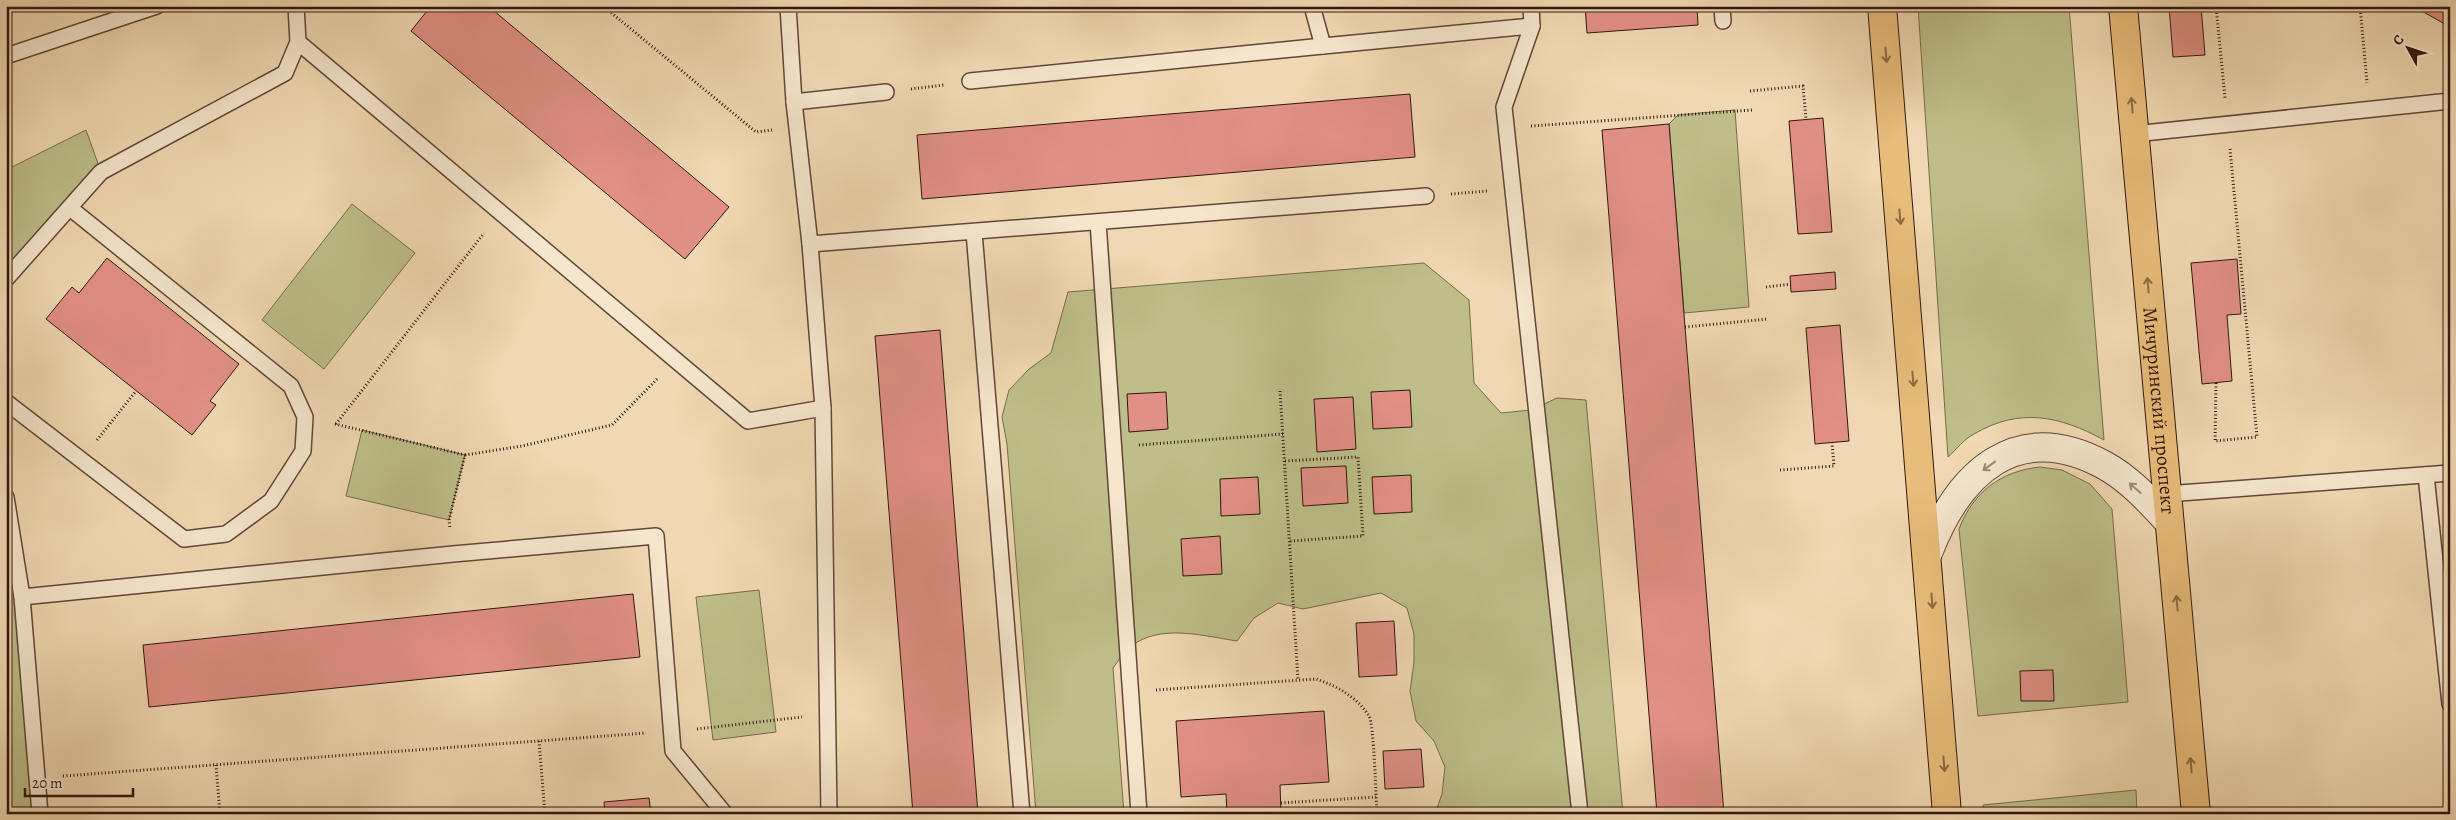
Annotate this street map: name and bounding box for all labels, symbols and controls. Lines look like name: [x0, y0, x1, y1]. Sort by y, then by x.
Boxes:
north arrow: [2384, 22, 2434, 72]
text: С: [2388, 30, 2409, 49]
one-way arrow: [1881, 47, 1891, 63]
one-way arrow: [2127, 98, 2137, 114]
one-way arrow: [1895, 208, 1904, 224]
one-way arrow: [2143, 277, 2153, 293]
street label: Мичуринский проспект: [2137, 306, 2182, 515]
one-way arrow: [1908, 370, 1918, 386]
one-way arrow: [1982, 461, 1996, 471]
one-way arrow: [2129, 483, 2142, 494]
one-way arrow: [1927, 593, 1936, 609]
one-way arrow: [2172, 596, 2182, 612]
one-way arrow: [1939, 755, 1948, 771]
one-way arrow: [2187, 757, 2196, 773]
scale bar: [25, 765, 132, 797]
text: 20 m: [32, 773, 63, 793]

